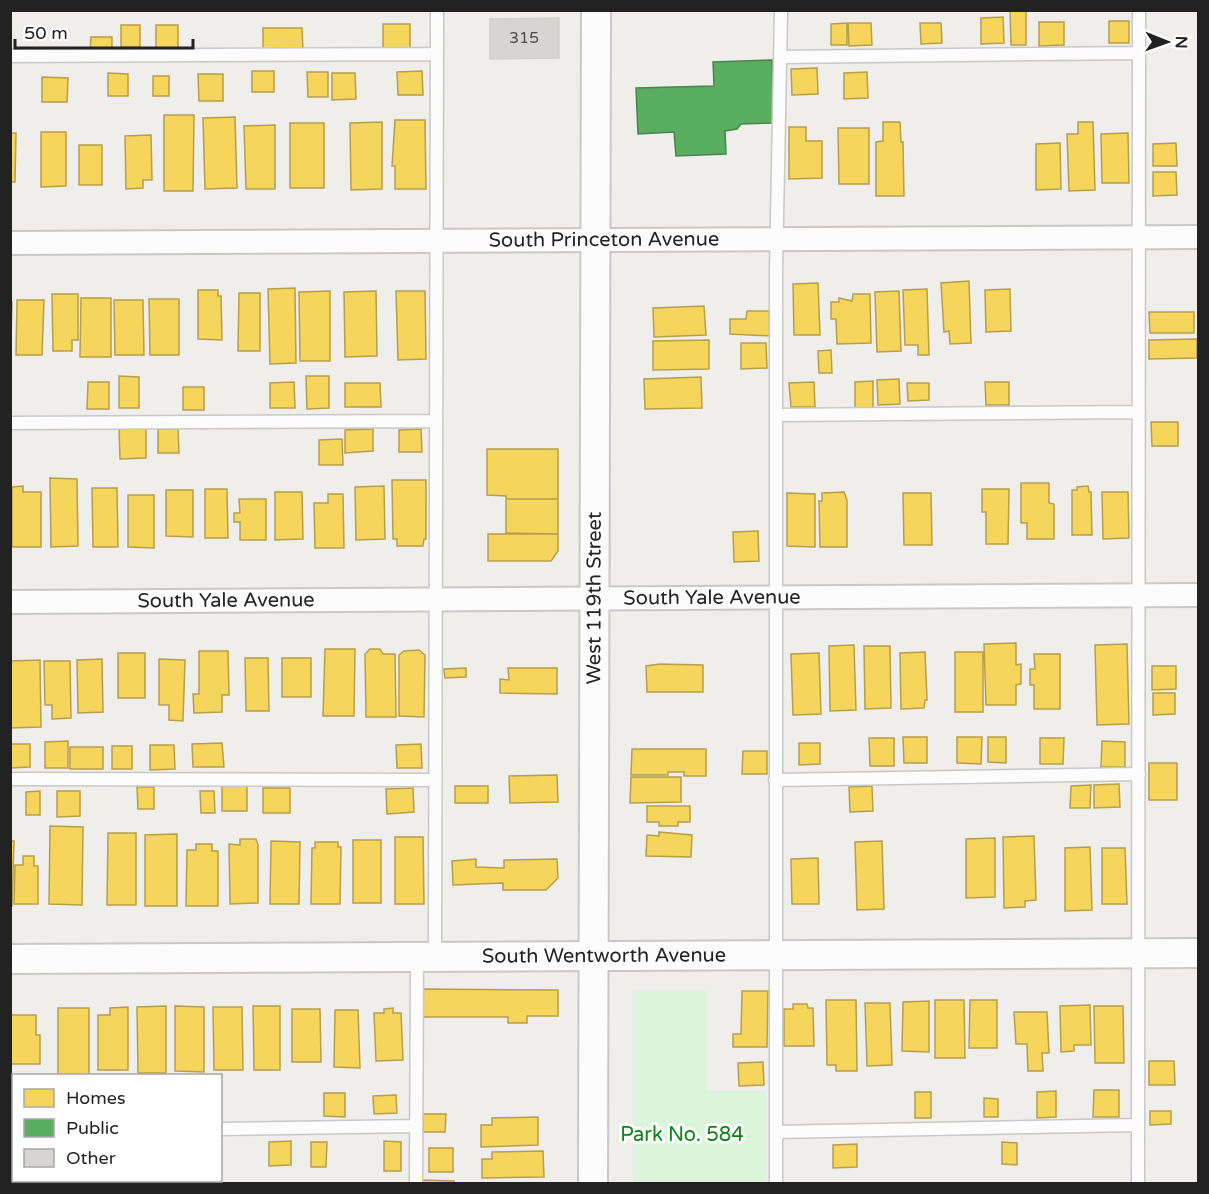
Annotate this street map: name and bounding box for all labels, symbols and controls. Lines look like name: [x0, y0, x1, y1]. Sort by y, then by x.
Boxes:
scale bar: [15, 12, 194, 50]
north arrow: [1137, 12, 1197, 72]
text: 50 m: [24, 22, 68, 44]
house number: 315: [509, 28, 539, 48]
text: N: [1171, 36, 1191, 49]
street label: South Princeton Avenue: [489, 227, 719, 253]
street label: West 119th Street: [582, 511, 607, 685]
street label: South Yale Avenue: [623, 585, 801, 610]
street label: South Yale Avenue: [137, 588, 315, 613]
street label: South Wentworth Avenue: [482, 943, 726, 969]
legend: [12, 1074, 222, 1182]
text: Homes: [66, 1087, 126, 1109]
text: Public: [66, 1117, 119, 1139]
park label: Park No. 584: [620, 1123, 744, 1147]
text: Other: [66, 1147, 116, 1169]

